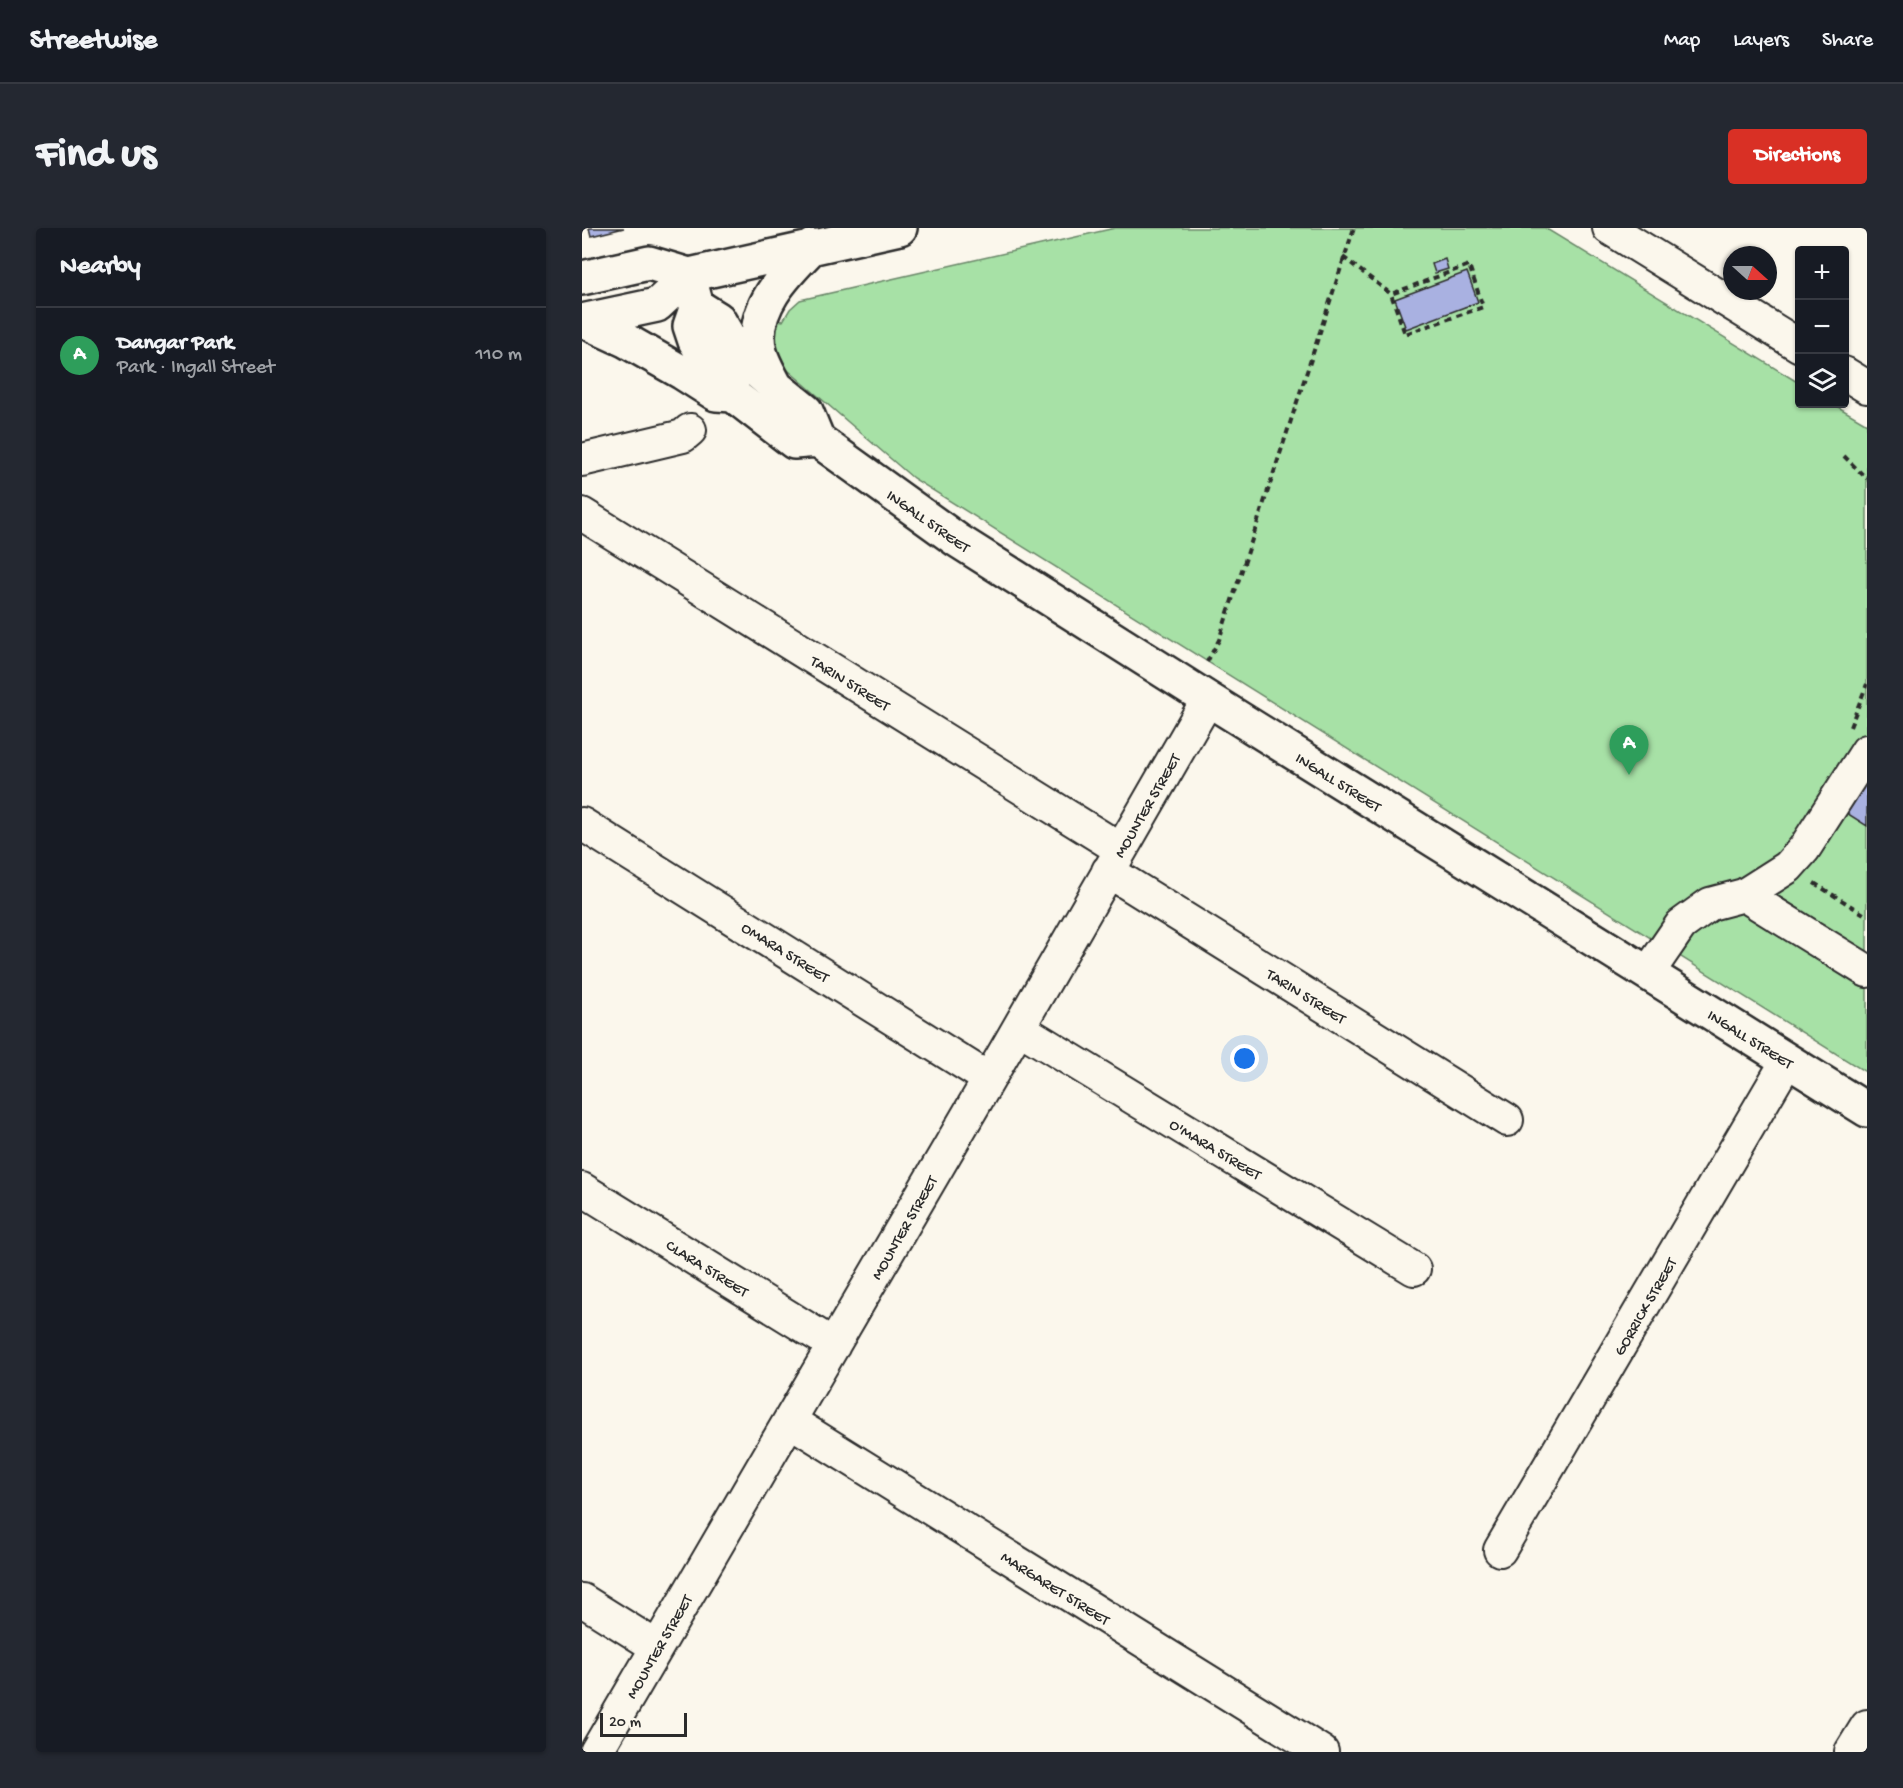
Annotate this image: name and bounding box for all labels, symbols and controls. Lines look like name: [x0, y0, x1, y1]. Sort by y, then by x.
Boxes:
text: Streetwise: [30, 25, 157, 58]
text: Map: [1664, 29, 1700, 54]
text: Layers: [1733, 29, 1789, 54]
text: Share: [1822, 29, 1873, 54]
button: Directions: [1728, 129, 1867, 184]
text: Find us: [36, 132, 156, 181]
north arrow: [1723, 246, 1777, 300]
map controls: [1795, 246, 1849, 408]
button: +: [1795, 246, 1849, 300]
text: Nearby: [60, 252, 141, 283]
button: −: [1795, 300, 1849, 354]
text: Dangar Park: [117, 331, 234, 357]
text: A: [74, 344, 85, 367]
text: 110 m: [476, 344, 522, 367]
button: layers: [1795, 354, 1849, 408]
text: Park · Ingall Street: [117, 357, 275, 380]
street label: INGALL STREET: [882, 487, 973, 559]
street label: TARIN STREET: [805, 653, 893, 717]
pin: A: [1610, 726, 1648, 775]
street label: INGALL STREET: [1291, 750, 1384, 818]
street label: MOUNTER STREET: [1112, 751, 1187, 862]
street label: OMARA STREET: [737, 919, 832, 989]
street label: TARIN STREET: [1261, 966, 1349, 1030]
street label: INGALL STREET: [1703, 1007, 1796, 1075]
your location: [1230, 1044, 1259, 1073]
street label: O'MARA STREET: [1165, 1116, 1264, 1186]
street label: MOUNTER STREET: [869, 1173, 944, 1284]
street label: CLARA STREET: [661, 1237, 752, 1303]
street label: GORRICK STREET: [1611, 1255, 1683, 1360]
street label: MARGARET STREET: [996, 1549, 1113, 1632]
street label: MOUNTER STREET: [624, 1592, 699, 1703]
scale bar: [600, 1710, 687, 1738]
text: 20 m: [609, 1714, 641, 1733]

